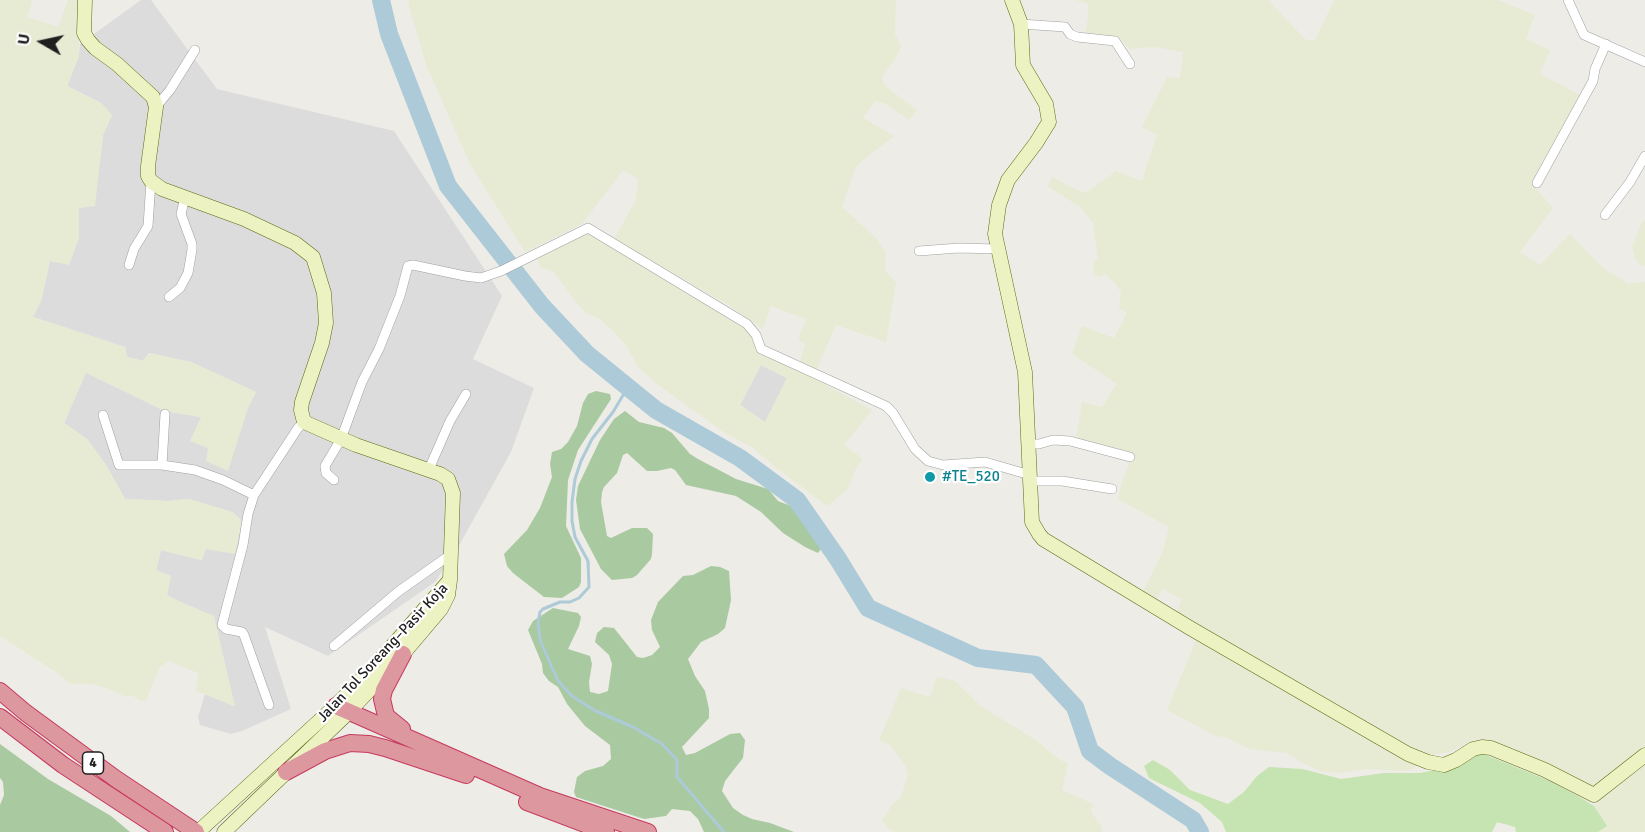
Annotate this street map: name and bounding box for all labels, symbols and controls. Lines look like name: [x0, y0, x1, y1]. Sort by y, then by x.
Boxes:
north arrow: [12, 12, 72, 72]
text: U: [14, 32, 35, 46]
place label: #TE_520: [942, 468, 1000, 486]
marker: #TE_520: [923, 470, 937, 484]
street label: Jalan Tol Soreang–Pasir Koja: [314, 580, 452, 726]
road number: 4: [82, 752, 104, 774]

